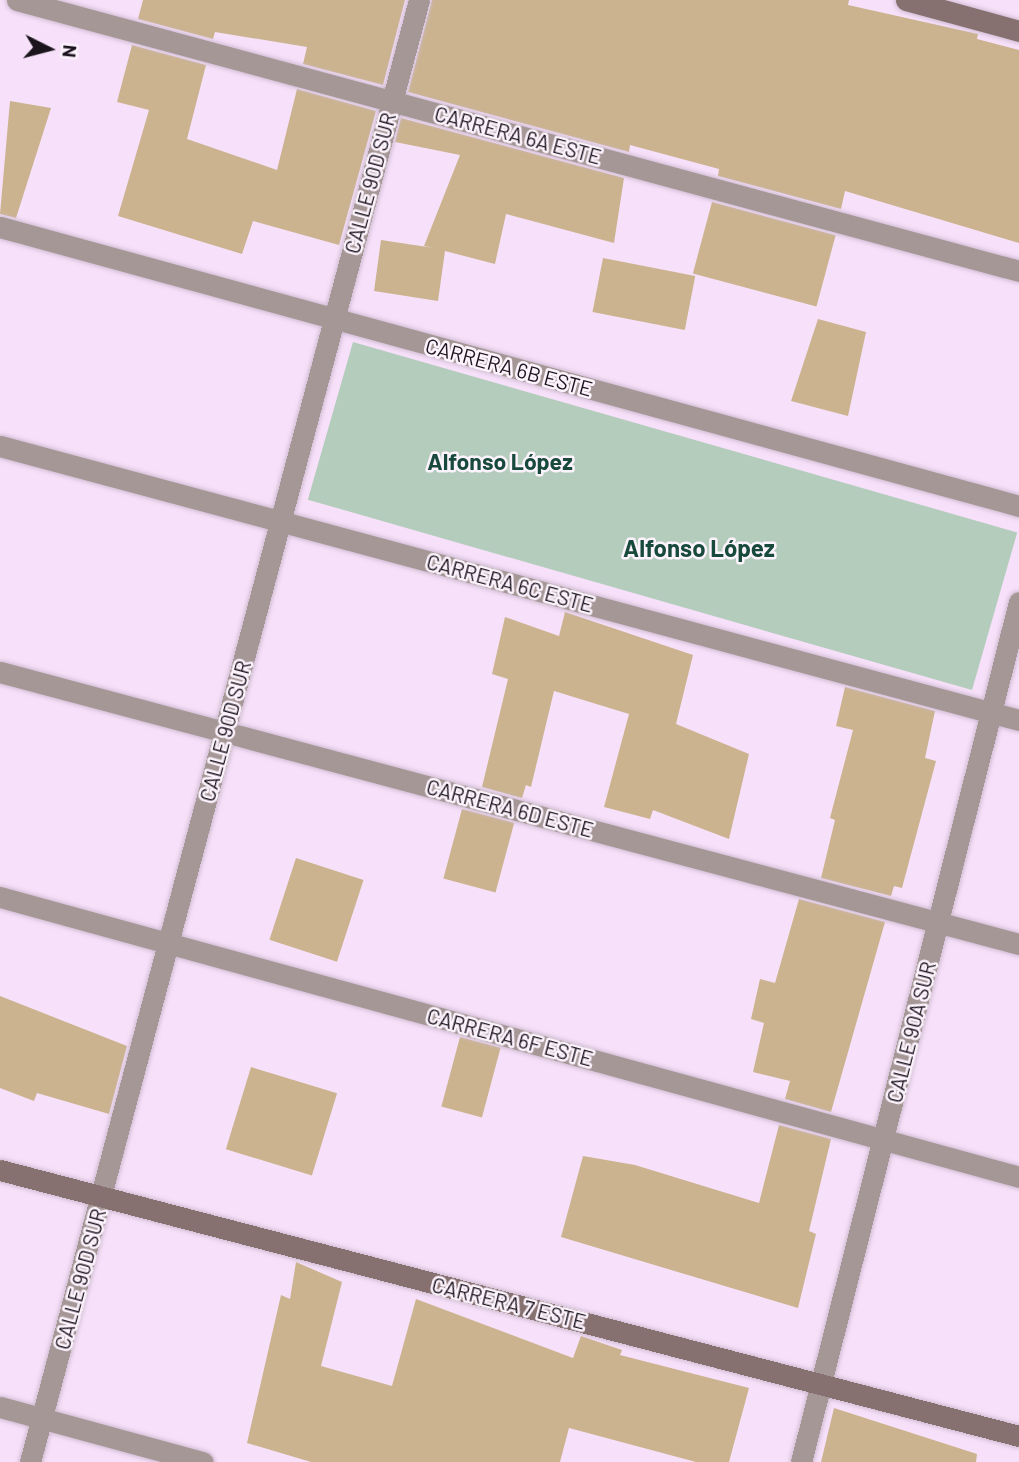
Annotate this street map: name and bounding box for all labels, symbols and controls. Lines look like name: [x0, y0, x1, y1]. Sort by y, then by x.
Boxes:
north arrow: [14, 14, 84, 84]
text: N: [58, 44, 82, 59]
street label: CARRERA 6A ESTE: [432, 101, 604, 169]
street label: CALLE 90D SUR: [339, 110, 401, 256]
street label: CARRERA 6B ESTE: [423, 333, 595, 401]
district label: Alfonso López: [427, 447, 573, 475]
district label: Alfonso López: [623, 534, 775, 562]
street label: CARRERA 6C ESTE: [424, 549, 596, 617]
street label: CALLE 90D SUR: [194, 658, 256, 804]
street label: CARRERA 6D ESTE: [424, 774, 596, 842]
street label: CALLE 90A SUR: [881, 959, 941, 1105]
street label: CARRERA 6F ESTE: [424, 1003, 596, 1071]
street label: CALLE 90D SUR: [49, 1206, 111, 1352]
street label: CARRERA 7 ESTE: [429, 1272, 589, 1334]

